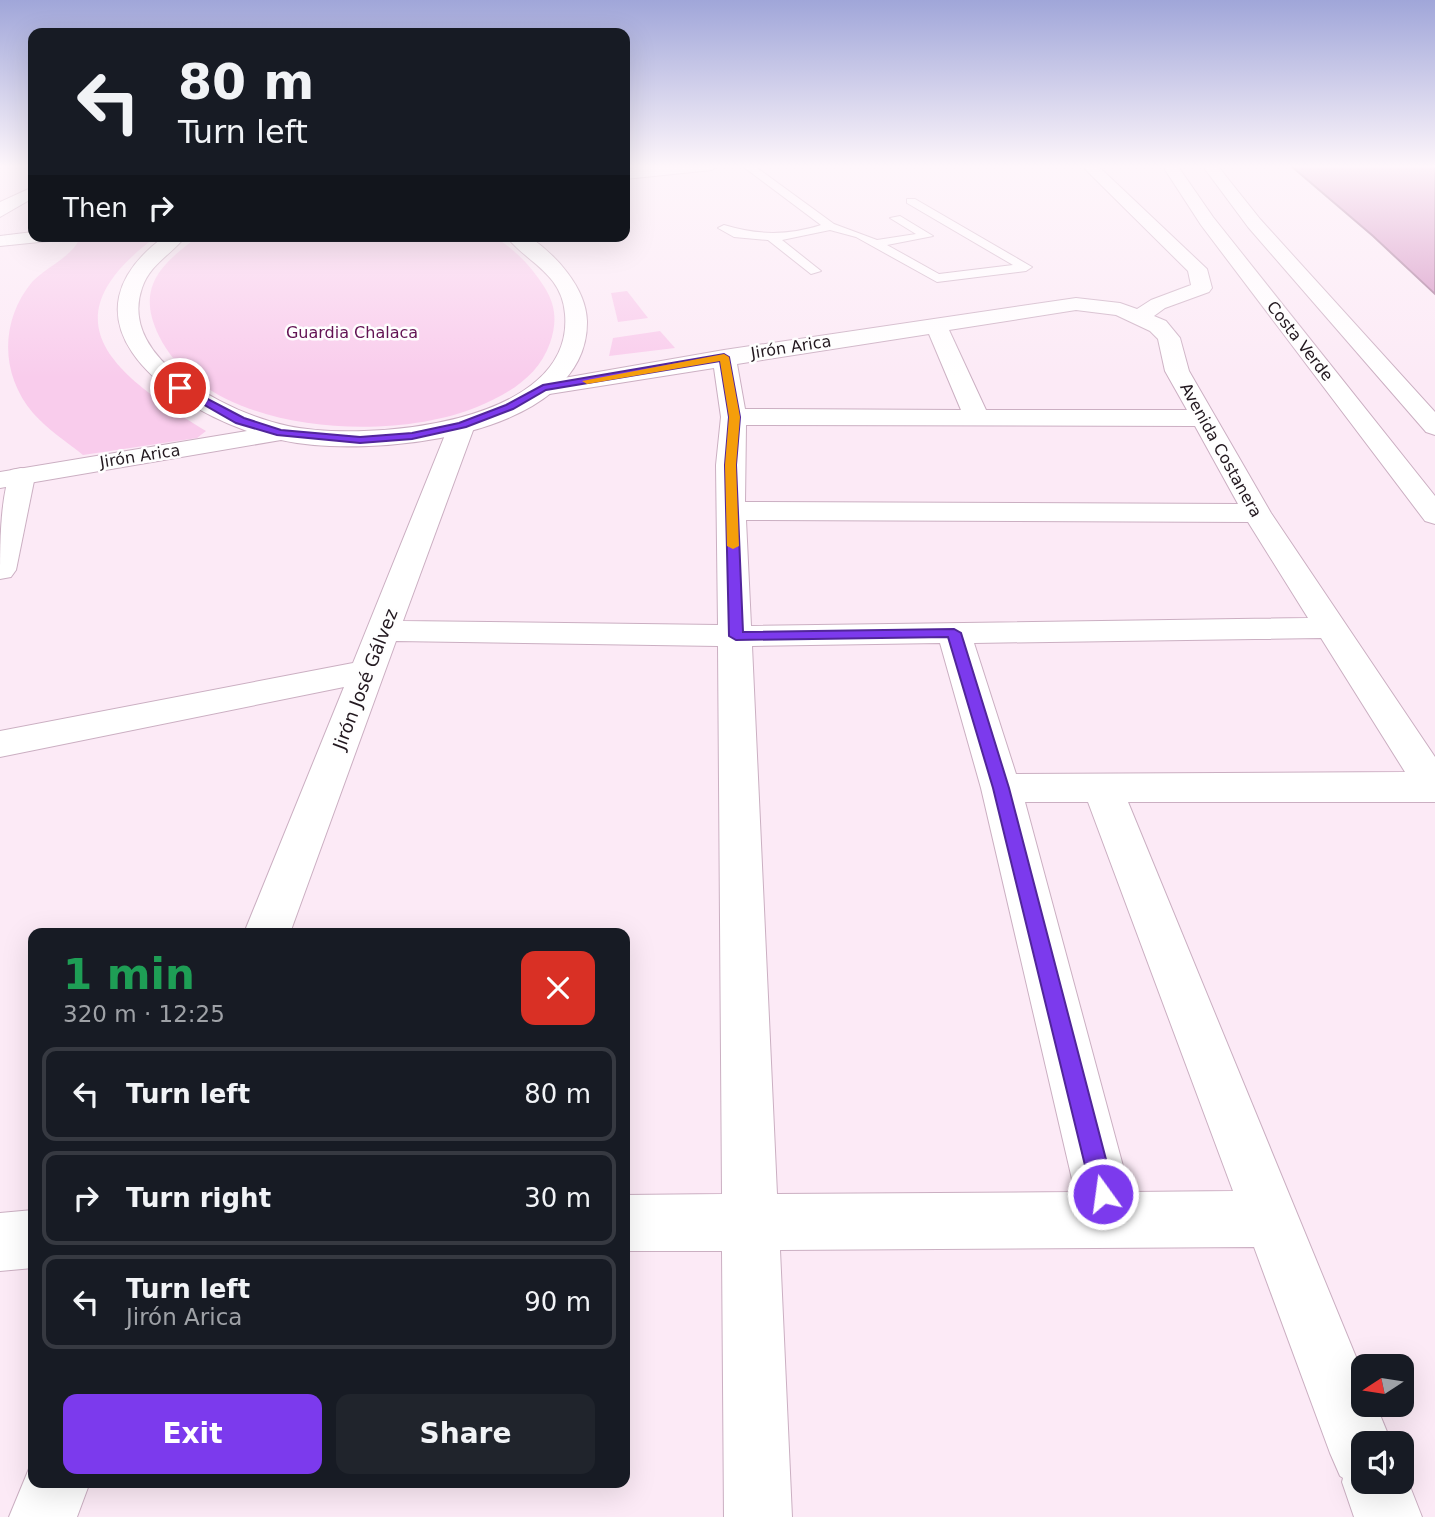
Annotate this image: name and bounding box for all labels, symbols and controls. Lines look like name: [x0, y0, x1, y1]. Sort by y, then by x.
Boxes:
text: 80 m: [178, 54, 314, 111]
icon: left: [63, 56, 154, 147]
text: Turn left: [178, 113, 308, 151]
icon: right: [142, 189, 180, 227]
text: Then: [63, 193, 128, 223]
street label: Costa Verde: [1263, 297, 1337, 385]
park label: Guardia Chalaca: [286, 323, 418, 342]
street label: Jirón Arica: [749, 331, 832, 363]
pin: [150, 358, 210, 418]
icon: arrive: [161, 369, 199, 407]
street label: Avenida Costanera: [1176, 379, 1266, 521]
street label: Jirón Arica: [98, 440, 181, 472]
street label: Jirón José Gálvez: [328, 606, 402, 753]
text: 1 min: [63, 950, 195, 999]
button: close: [521, 951, 595, 1025]
text: 320 m · 12:25: [63, 1001, 225, 1027]
icon: left: [67, 1075, 105, 1113]
text: Turn left: [126, 1079, 250, 1109]
text: 80 m: [524, 1079, 591, 1109]
position arrow: [1066, 1157, 1140, 1231]
icon: right: [67, 1179, 105, 1217]
text: Turn right: [126, 1183, 271, 1213]
text: 30 m: [524, 1183, 591, 1213]
text: Turn left: [126, 1274, 250, 1304]
icon: left: [67, 1283, 105, 1321]
text: 90 m: [524, 1287, 591, 1317]
text: Jirón Arica: [126, 1304, 242, 1330]
north arrow: [1351, 1354, 1414, 1418]
map controls: [1351, 1354, 1414, 1494]
button: Exit: [63, 1394, 322, 1474]
button: Share: [336, 1394, 595, 1474]
button: sound: [1351, 1431, 1414, 1494]

